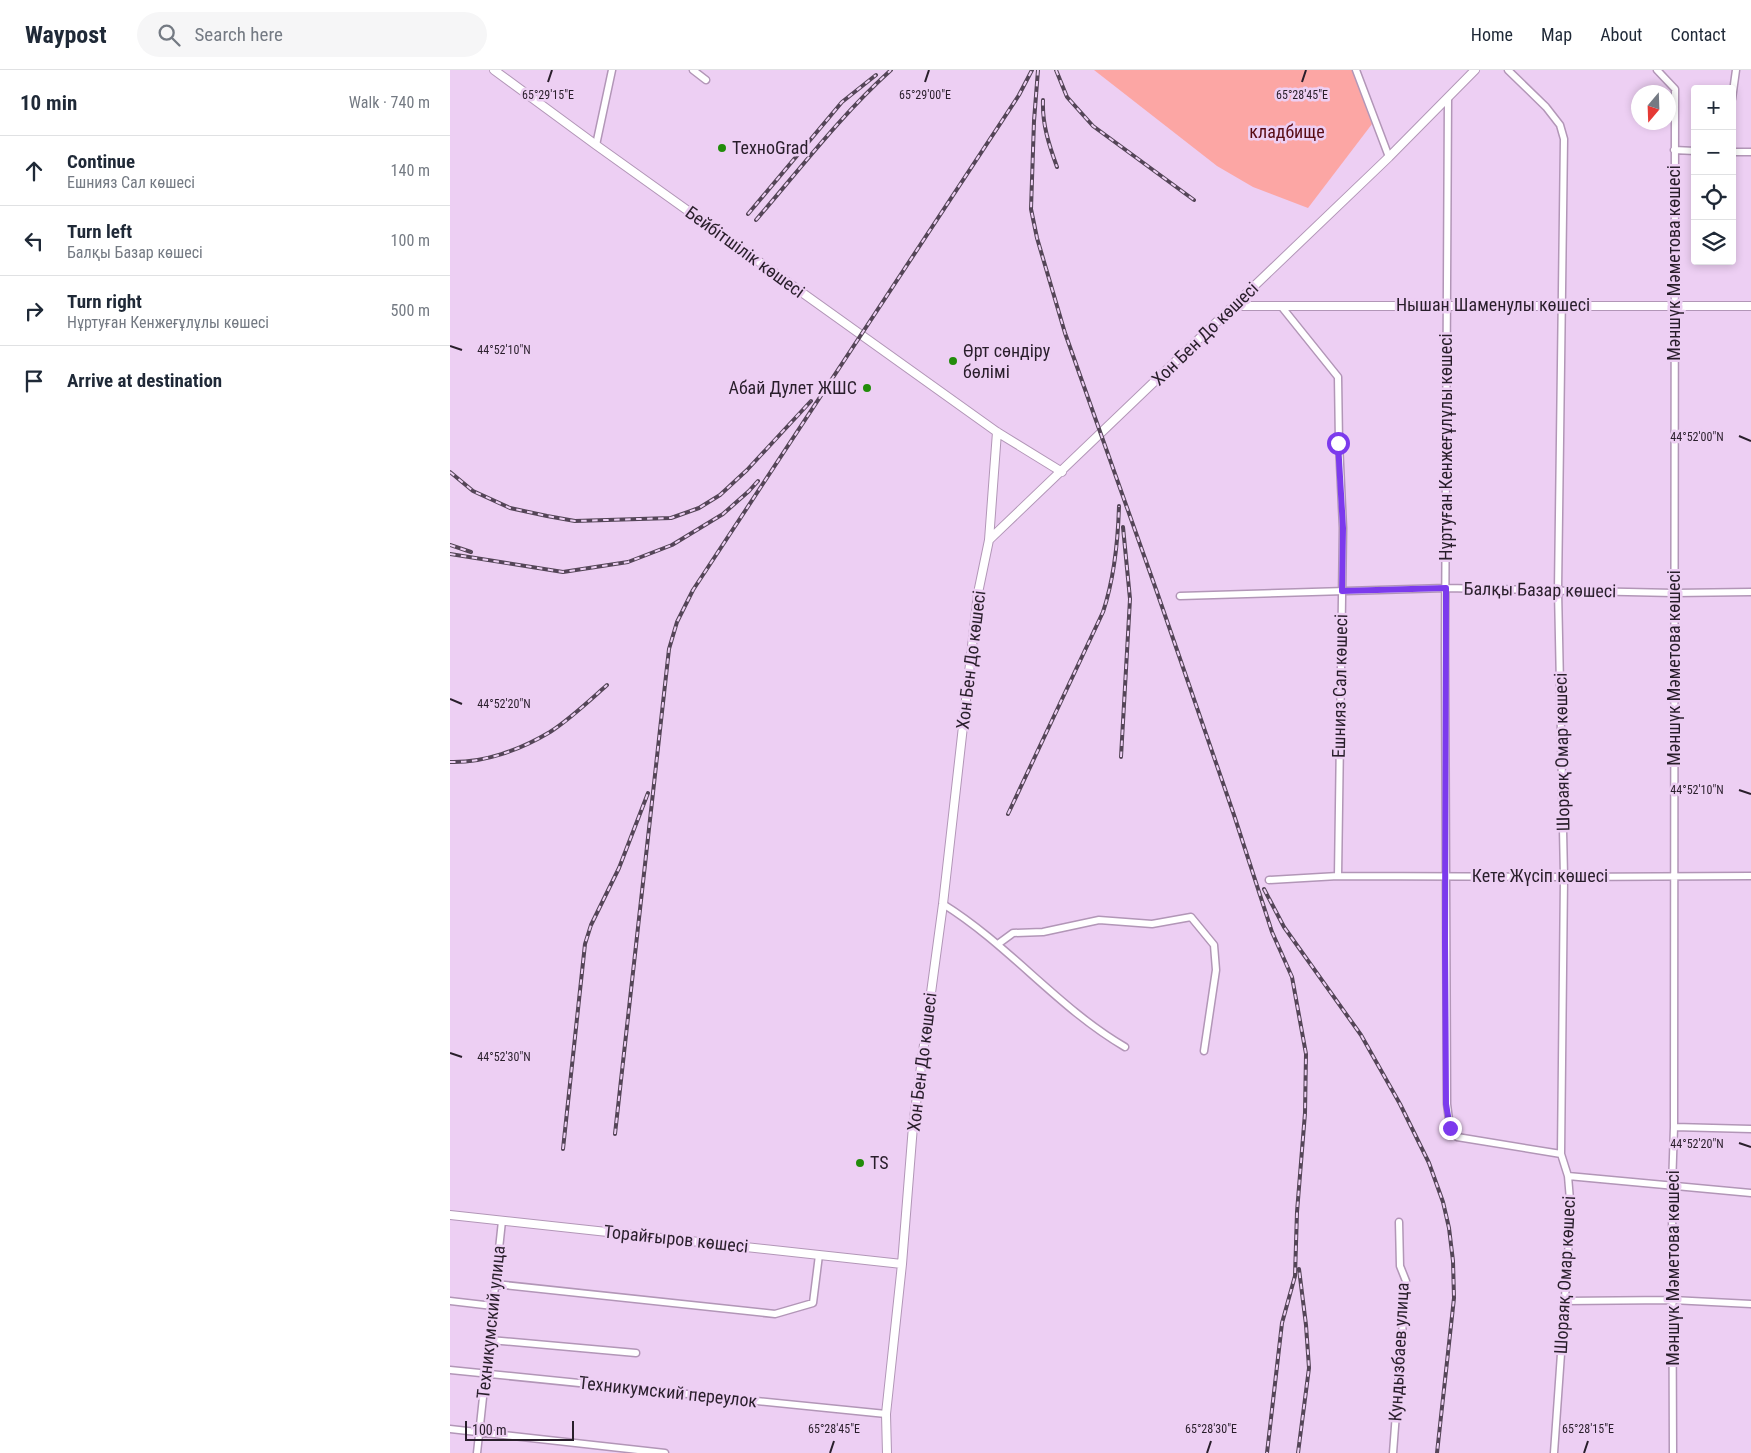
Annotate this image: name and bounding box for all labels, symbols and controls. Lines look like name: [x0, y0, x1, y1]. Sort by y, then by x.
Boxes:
search box: [137, 12, 487, 57]
text: Waypost: [25, 21, 107, 49]
icon: search: [155, 21, 183, 49]
text: Search here: [195, 23, 283, 46]
text: Home: [1471, 24, 1513, 45]
text: Map: [1541, 24, 1572, 45]
text: About: [1600, 24, 1642, 45]
text: Contact: [1670, 24, 1726, 45]
north arrow: [1631, 85, 1676, 130]
map controls: [1691, 85, 1736, 265]
button: +: [1691, 85, 1736, 130]
text: 65°29'15"E: [522, 88, 574, 102]
text: 65°29'00"E: [899, 88, 951, 102]
text: 65°28'45"E: [1276, 88, 1328, 102]
text: 10 min: [20, 91, 77, 115]
text: Walk · 740 m: [349, 93, 430, 112]
park label: кладбище: [1249, 121, 1325, 142]
button: −: [1691, 130, 1736, 175]
place label: ТехноGrad: [732, 137, 808, 158]
marker: ТехноGrad: [716, 142, 728, 154]
text: Continue: [67, 150, 135, 173]
icon: ahead: [20, 157, 48, 185]
text: 140 m: [391, 161, 430, 180]
street label: Мәншүк Мәметова көшесі: [1663, 165, 1684, 361]
text: Ешнияз Сал көшесі: [67, 173, 195, 192]
button: locate: [1691, 175, 1736, 220]
street label: Бейбітшілік көшесі: [682, 201, 809, 302]
text: Turn left: [67, 220, 132, 243]
button: layers: [1691, 220, 1736, 265]
icon: left: [20, 227, 48, 255]
text: 100 m: [391, 231, 430, 250]
text: Балқы Базар көшесі: [67, 243, 203, 262]
street label: Хон Бен До көшесі: [1147, 278, 1262, 390]
text: Turn right: [67, 290, 142, 313]
street label: Нышан Шаменулы көшесі: [1396, 294, 1590, 315]
icon: right: [20, 297, 48, 325]
text: 500 m: [391, 301, 430, 320]
text: Нұртуған Кенжеғұлұлы көшесі: [67, 313, 269, 332]
street label: Нұртуған Кенжеғұлұлы көшесі: [1435, 333, 1456, 561]
place label: Өрт сөндіру бөлімі: [963, 340, 1051, 382]
text: 44°52'10"N: [477, 343, 531, 357]
marker: Өрт сөндіру бөлімі: [947, 355, 959, 367]
icon: arrive: [20, 367, 48, 395]
text: Arrive at destination: [67, 369, 222, 392]
place label: Абай Дулет ЖШС: [729, 377, 857, 398]
marker: Абай Дулет ЖШС: [861, 382, 873, 394]
text: 44°52'00"N: [1670, 430, 1724, 444]
route start: [1327, 432, 1350, 455]
street label: Мәншүк Мәметова көшесі: [1663, 570, 1684, 766]
street label: Балқы Базар көшесі: [1463, 578, 1617, 601]
street label: Хон Бен До көшесі: [952, 589, 989, 731]
street label: Ешнияз Сал көшесі: [1328, 614, 1351, 758]
street label: Шораяқ Омар көшесі: [1550, 673, 1573, 831]
text: 44°52'20"N: [477, 697, 531, 711]
text: 44°52'10"N: [1670, 783, 1724, 797]
street label: Кете Жүсіп көшесі: [1472, 865, 1608, 886]
street label: Хон Бен До көшесі: [903, 991, 940, 1133]
text: 44°52'30"N: [477, 1050, 531, 1064]
route end: [1439, 1117, 1462, 1140]
text: 44°52'20"N: [1670, 1137, 1724, 1151]
place label: TS: [870, 1152, 889, 1173]
marker: TS: [854, 1157, 866, 1169]
street label: Мәншүк Мәметова көшесі: [1662, 1170, 1683, 1366]
street label: Шораяқ Омар көшесі: [1550, 1195, 1579, 1355]
street label: Торайғыров көшесі: [603, 1220, 749, 1257]
street label: Техникумский улица: [472, 1244, 509, 1400]
street label: Кундызбаев улица: [1384, 1282, 1413, 1422]
street label: Техникумский переулок: [578, 1372, 759, 1411]
scale bar: [465, 1418, 574, 1441]
text: 100 m: [472, 1422, 507, 1438]
text: 65°28'45"E: [808, 1422, 860, 1436]
text: 65°28'30"E: [1185, 1422, 1237, 1436]
text: 65°28'15"E: [1562, 1422, 1614, 1436]

